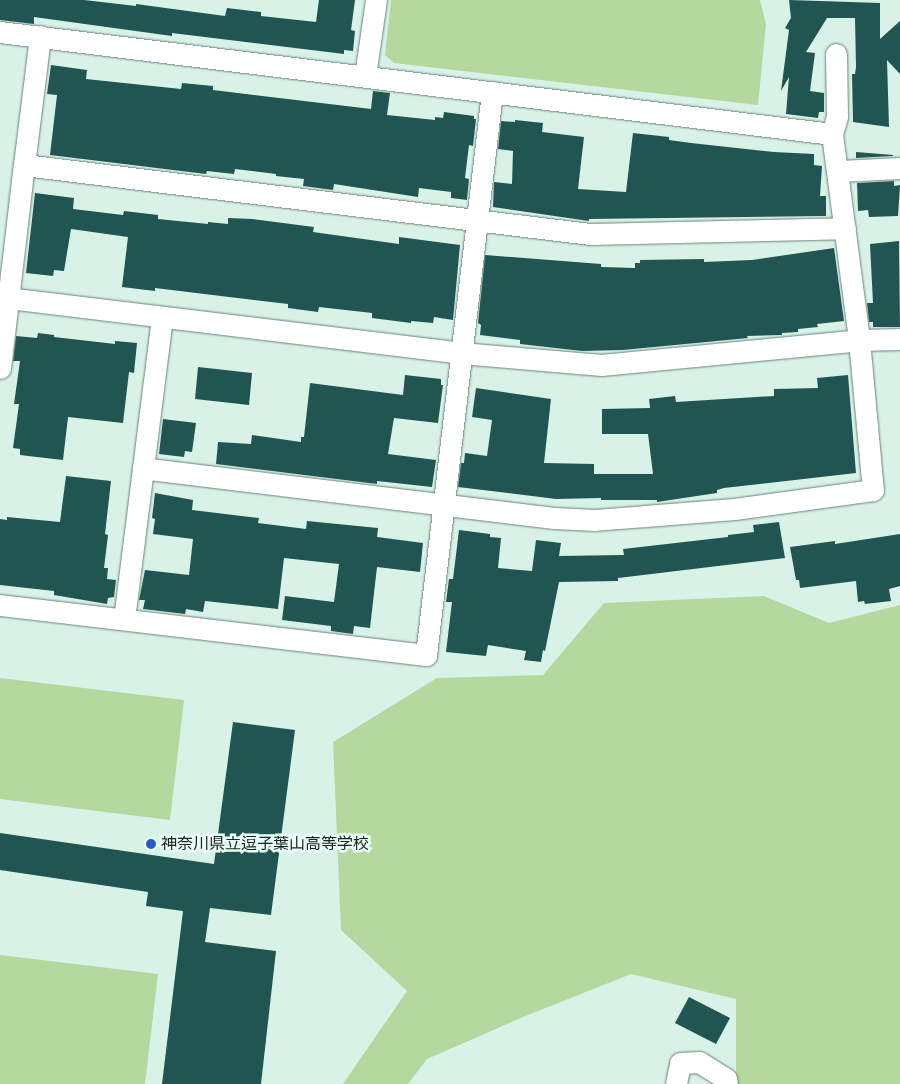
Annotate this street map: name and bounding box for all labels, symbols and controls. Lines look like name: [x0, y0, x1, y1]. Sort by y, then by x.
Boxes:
place label: 神奈川県立逗子葉山高等学校: [161, 834, 369, 854]
marker: 神奈川県立逗子葉山高等学校: [145, 838, 157, 850]

